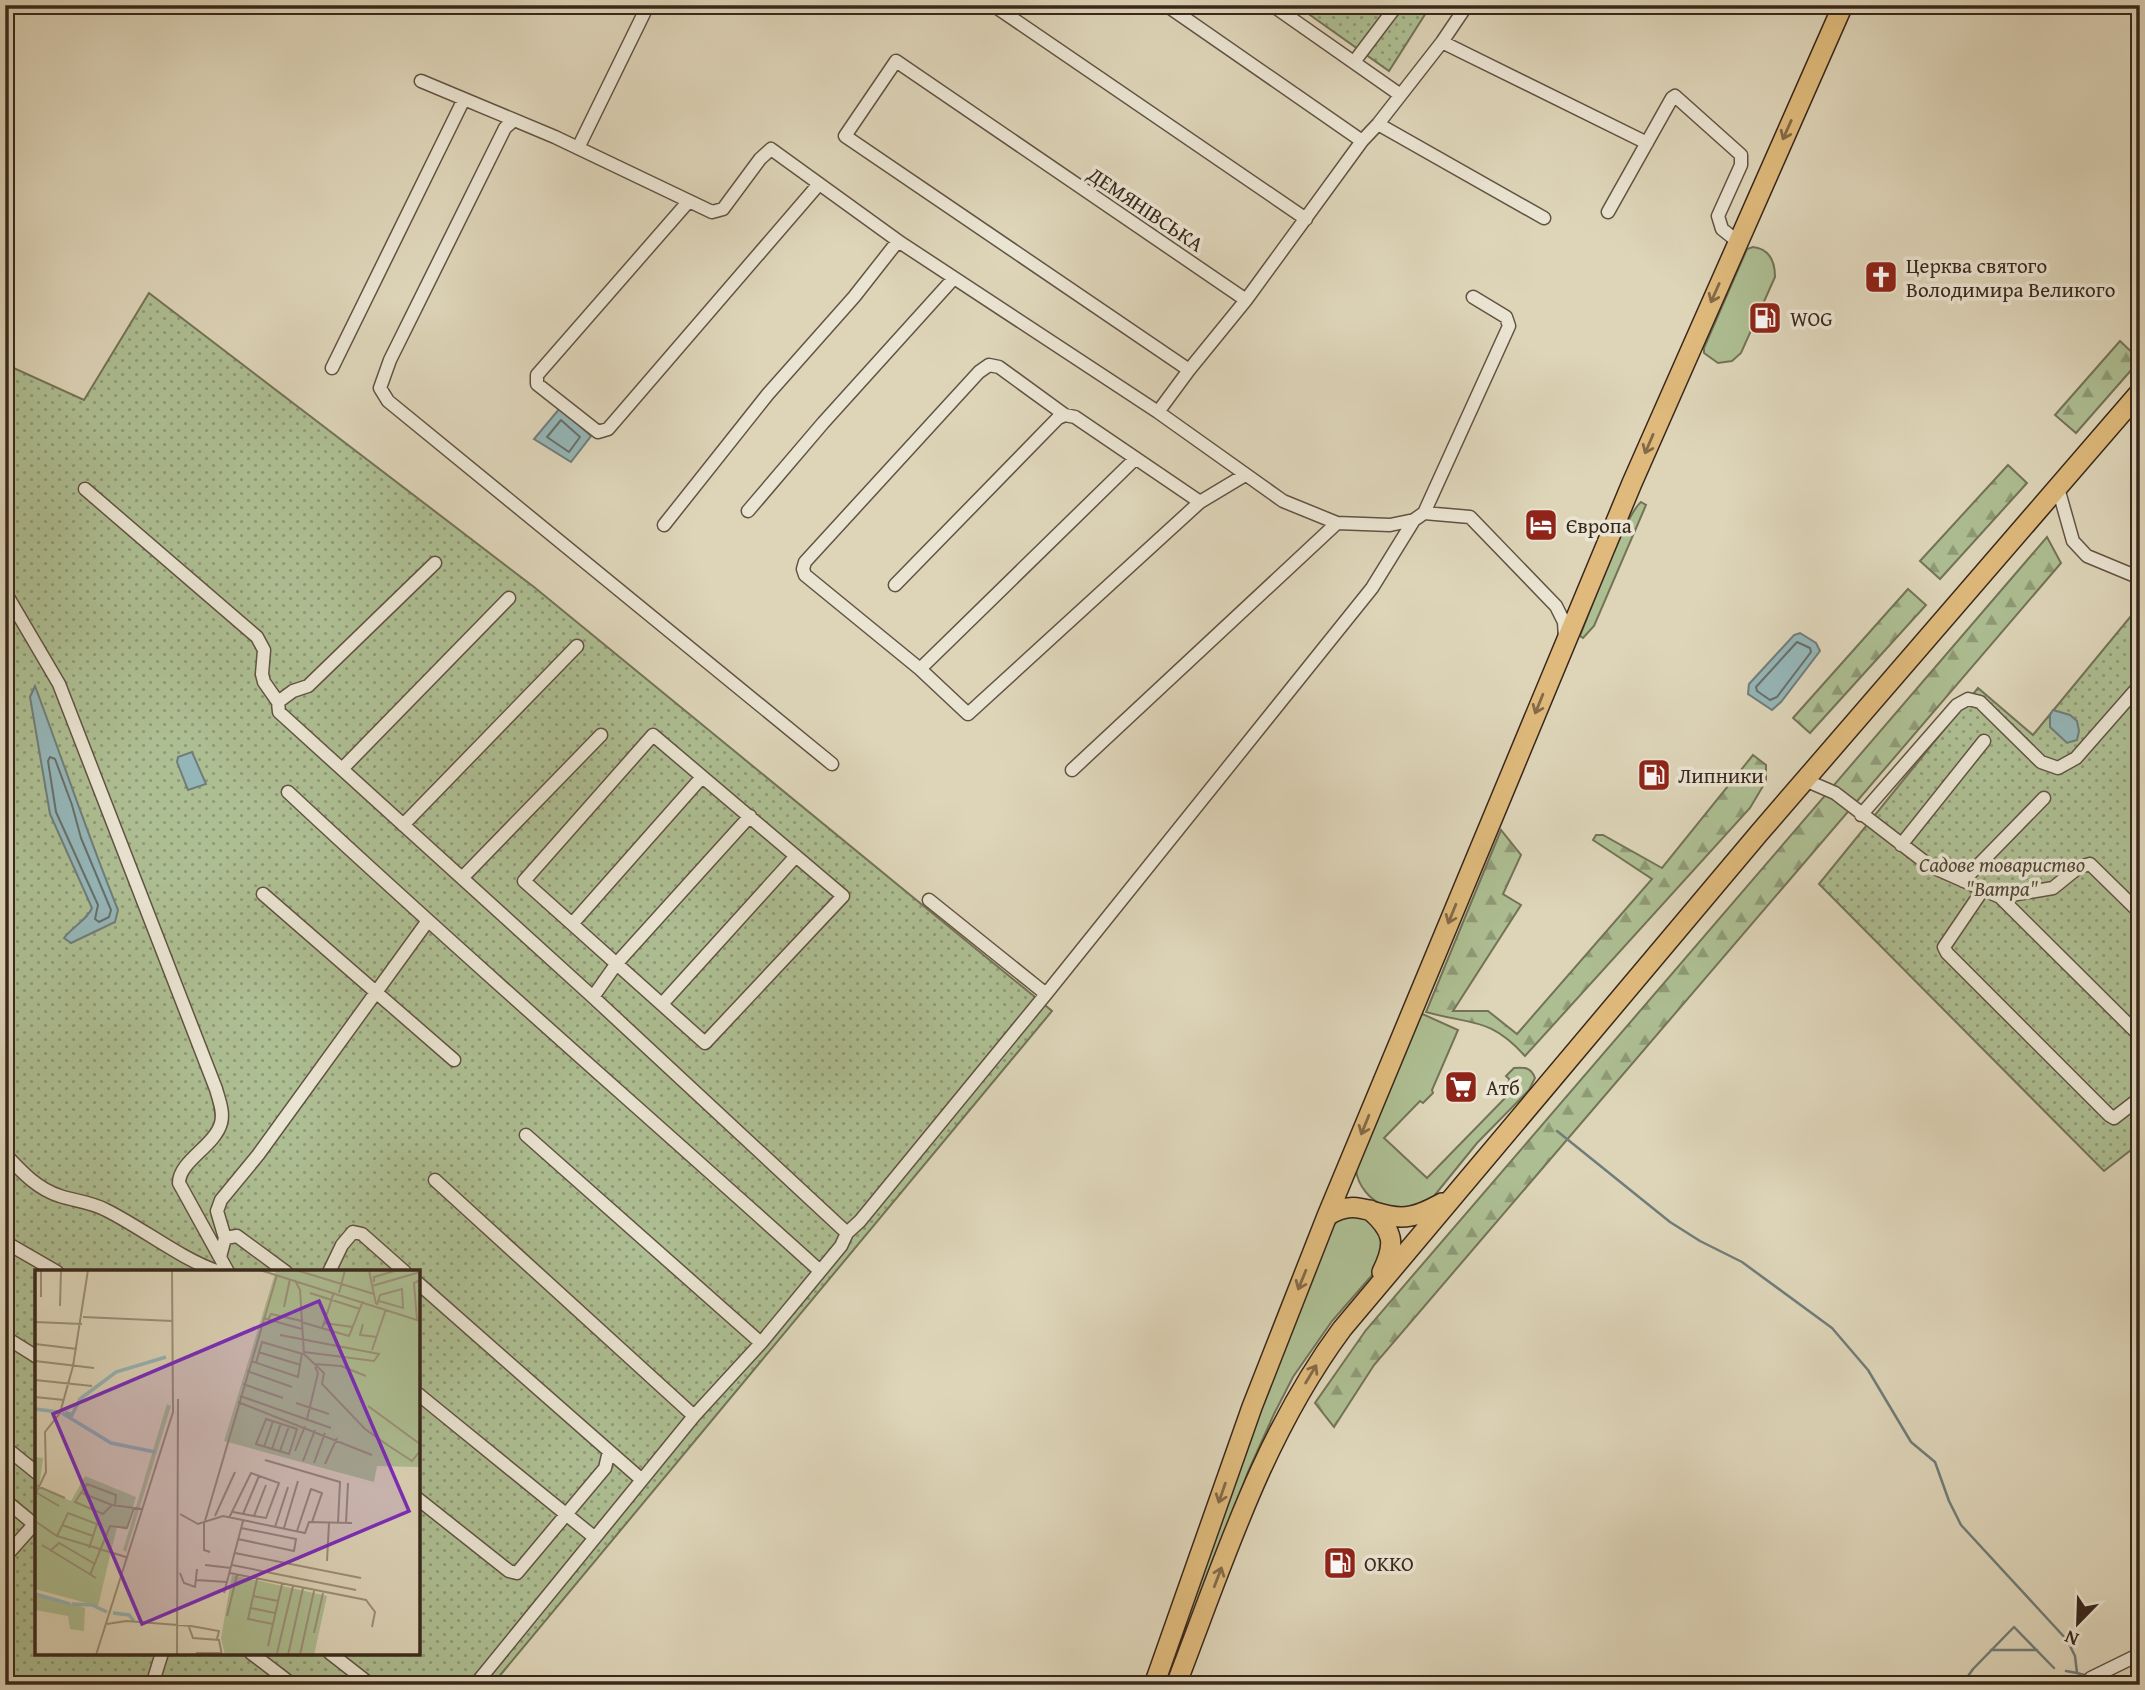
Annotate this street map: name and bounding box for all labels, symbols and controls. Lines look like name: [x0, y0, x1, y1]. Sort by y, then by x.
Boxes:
one-way arrow: [1780, 119, 1793, 140]
street label: ДЕМЯНІВСЬКА: [1081, 158, 1210, 259]
place label: Церква святого Володимира Великого: [1906, 250, 2115, 305]
church icon: Церква святого Володимира Великого: [1862, 258, 1900, 296]
one-way arrow: [1708, 281, 1721, 303]
fuel station icon: WOG: [1746, 299, 1784, 337]
place label: WOG: [1790, 303, 1833, 334]
one-way arrow: [1641, 433, 1654, 454]
hotel icon: Європа: [1522, 506, 1560, 544]
place label: Європа: [1566, 510, 1632, 541]
one-way arrow: [1531, 693, 1544, 714]
fuel station icon: Липники: [1635, 756, 1673, 794]
place label: Липники: [1678, 760, 1764, 791]
park label: Садове товариство "Ватра": [1919, 849, 2085, 904]
one-way arrow: [1445, 903, 1458, 925]
supermarket icon: Атб: [1442, 1068, 1480, 1106]
place label: Атб: [1486, 1072, 1520, 1103]
one-way arrow: [1358, 1113, 1371, 1135]
one-way arrow: [1294, 1268, 1307, 1290]
inset map: [35, 1270, 420, 1655]
one-way arrow: [1304, 1364, 1318, 1384]
one-way arrow: [1215, 1482, 1228, 1504]
fuel station icon: OKKO: [1321, 1544, 1359, 1582]
place label: OKKO: [1364, 1548, 1414, 1579]
one-way arrow: [1212, 1566, 1225, 1588]
north arrow: [2044, 1588, 2114, 1658]
text: N: [2060, 1623, 2083, 1654]

